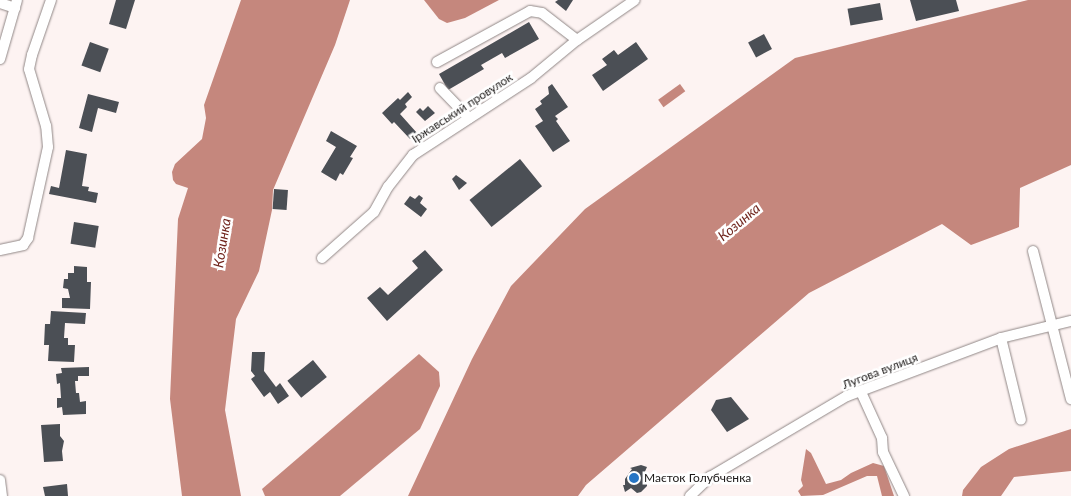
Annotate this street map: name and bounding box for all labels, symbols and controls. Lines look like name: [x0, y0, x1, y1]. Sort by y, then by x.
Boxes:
street label: Іржавський провулок: [409, 70, 515, 146]
water label: Козинка: [715, 200, 763, 244]
water label: Козинка: [210, 217, 234, 269]
street label: Лугова вулиця: [840, 350, 920, 392]
place label: Маєток Голубченка: [644, 471, 751, 485]
marker: Маєток Голубченка: [628, 472, 640, 484]

